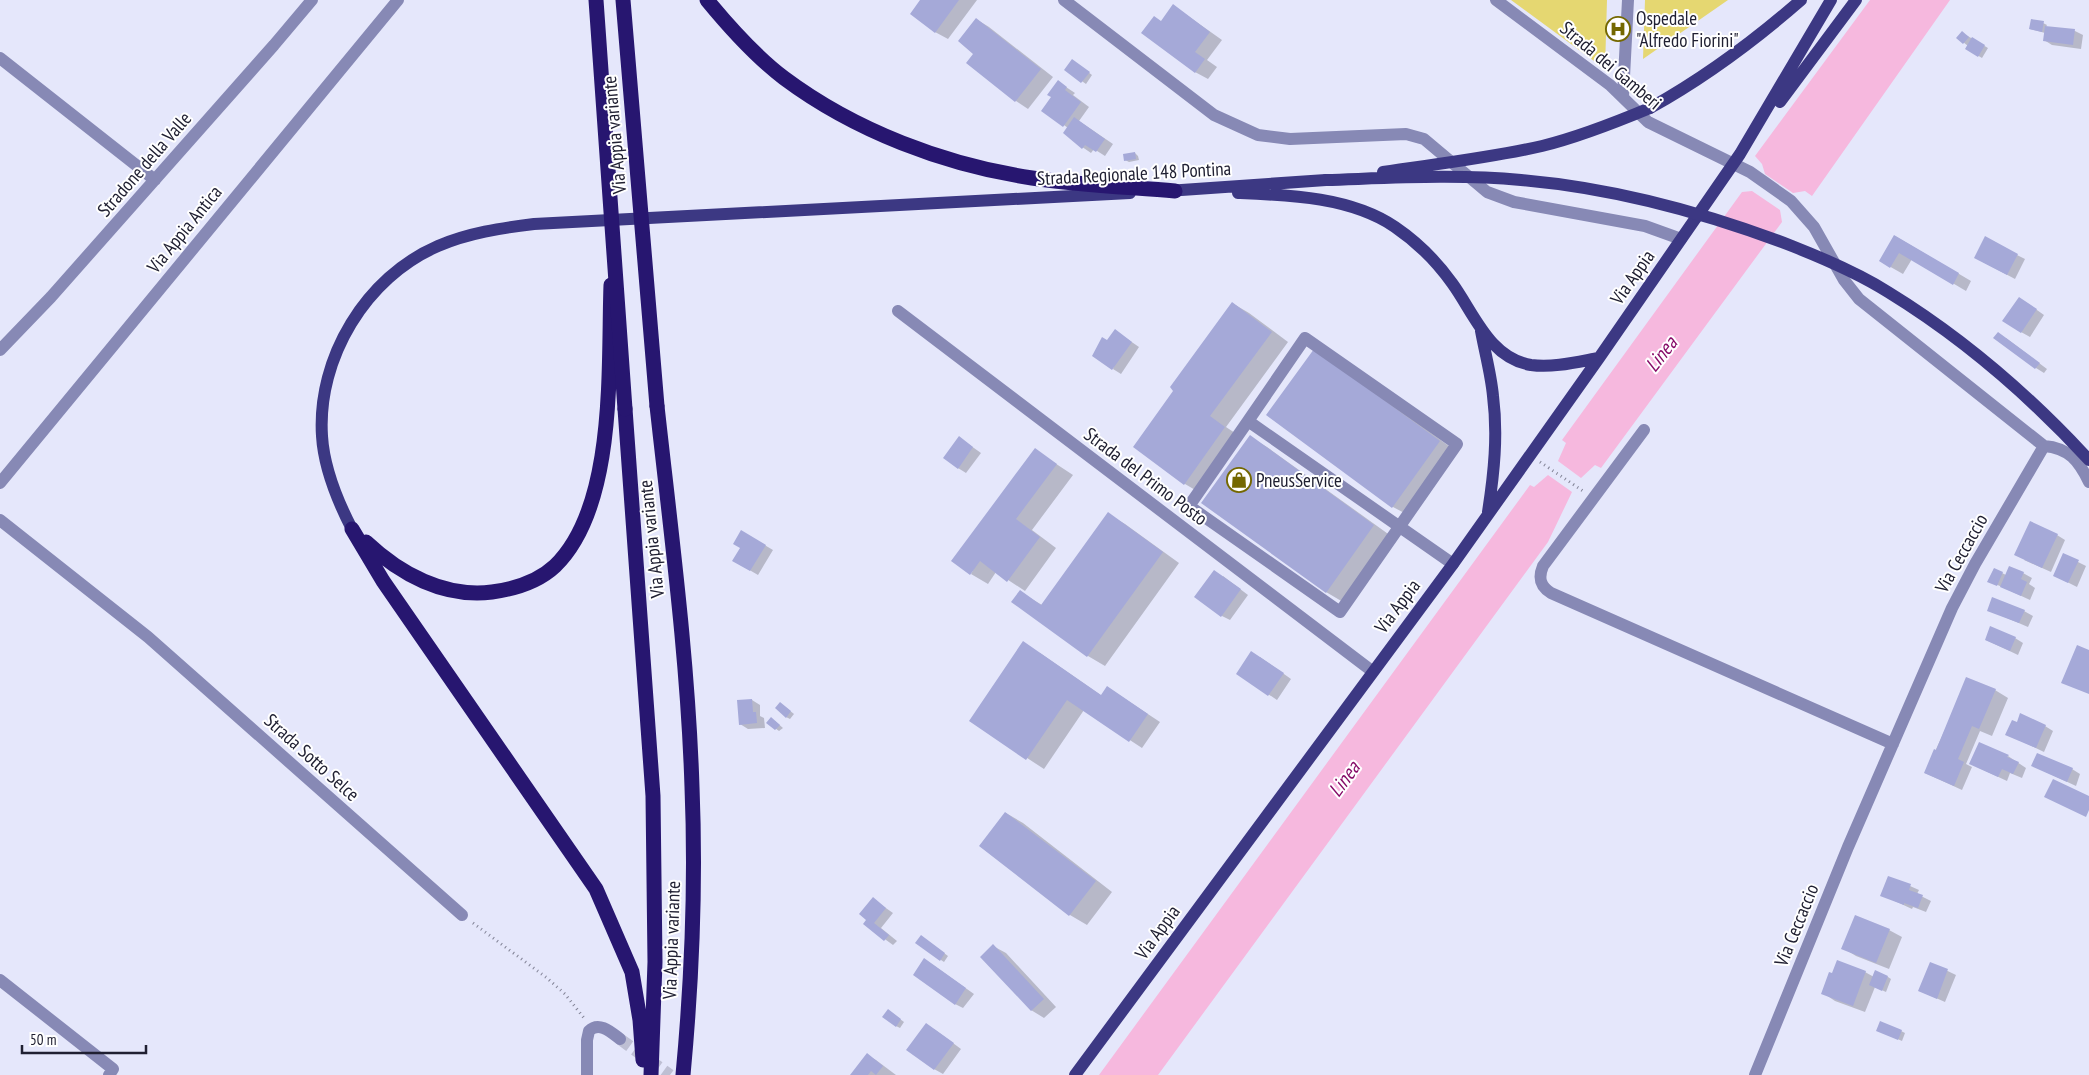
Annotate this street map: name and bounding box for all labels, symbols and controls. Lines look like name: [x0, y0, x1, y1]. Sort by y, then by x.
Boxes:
place label: Ospedale "Alfredo Fiorini": [1636, 6, 1739, 52]
street label: Strada dei Gamberi: [1555, 16, 1667, 114]
hospital icon: Ospedale "Alfredo Fiorini": [1605, 16, 1631, 42]
street label: Via Appia variante: [597, 75, 631, 196]
street label: Stradone della Valle: [92, 106, 196, 221]
street label: Strada Regionale 148 Pontina: [1036, 156, 1232, 190]
street label: Via Appia Antica: [141, 180, 227, 278]
street label: Via Appia: [1604, 245, 1659, 310]
water label: Linea: [1639, 330, 1683, 377]
street label: Strada del Primo Posto: [1079, 422, 1213, 530]
shop icon: PneusService: [1226, 467, 1252, 493]
place label: PneusService: [1256, 468, 1342, 492]
street label: Via Appia variante: [633, 479, 669, 600]
street label: Via Ceccaccio: [1929, 509, 1993, 598]
street label: Via Appia: [1368, 574, 1425, 638]
street label: Strada Sotto Selce: [260, 708, 365, 806]
water label: Linea: [1322, 755, 1366, 802]
street label: Via Appia variante: [657, 880, 685, 1001]
street label: Via Ceccaccio: [1768, 880, 1823, 971]
street label: Via Appia: [1129, 900, 1185, 965]
scale bar: [22, 1022, 146, 1054]
text: 50 m: [30, 1030, 56, 1049]

